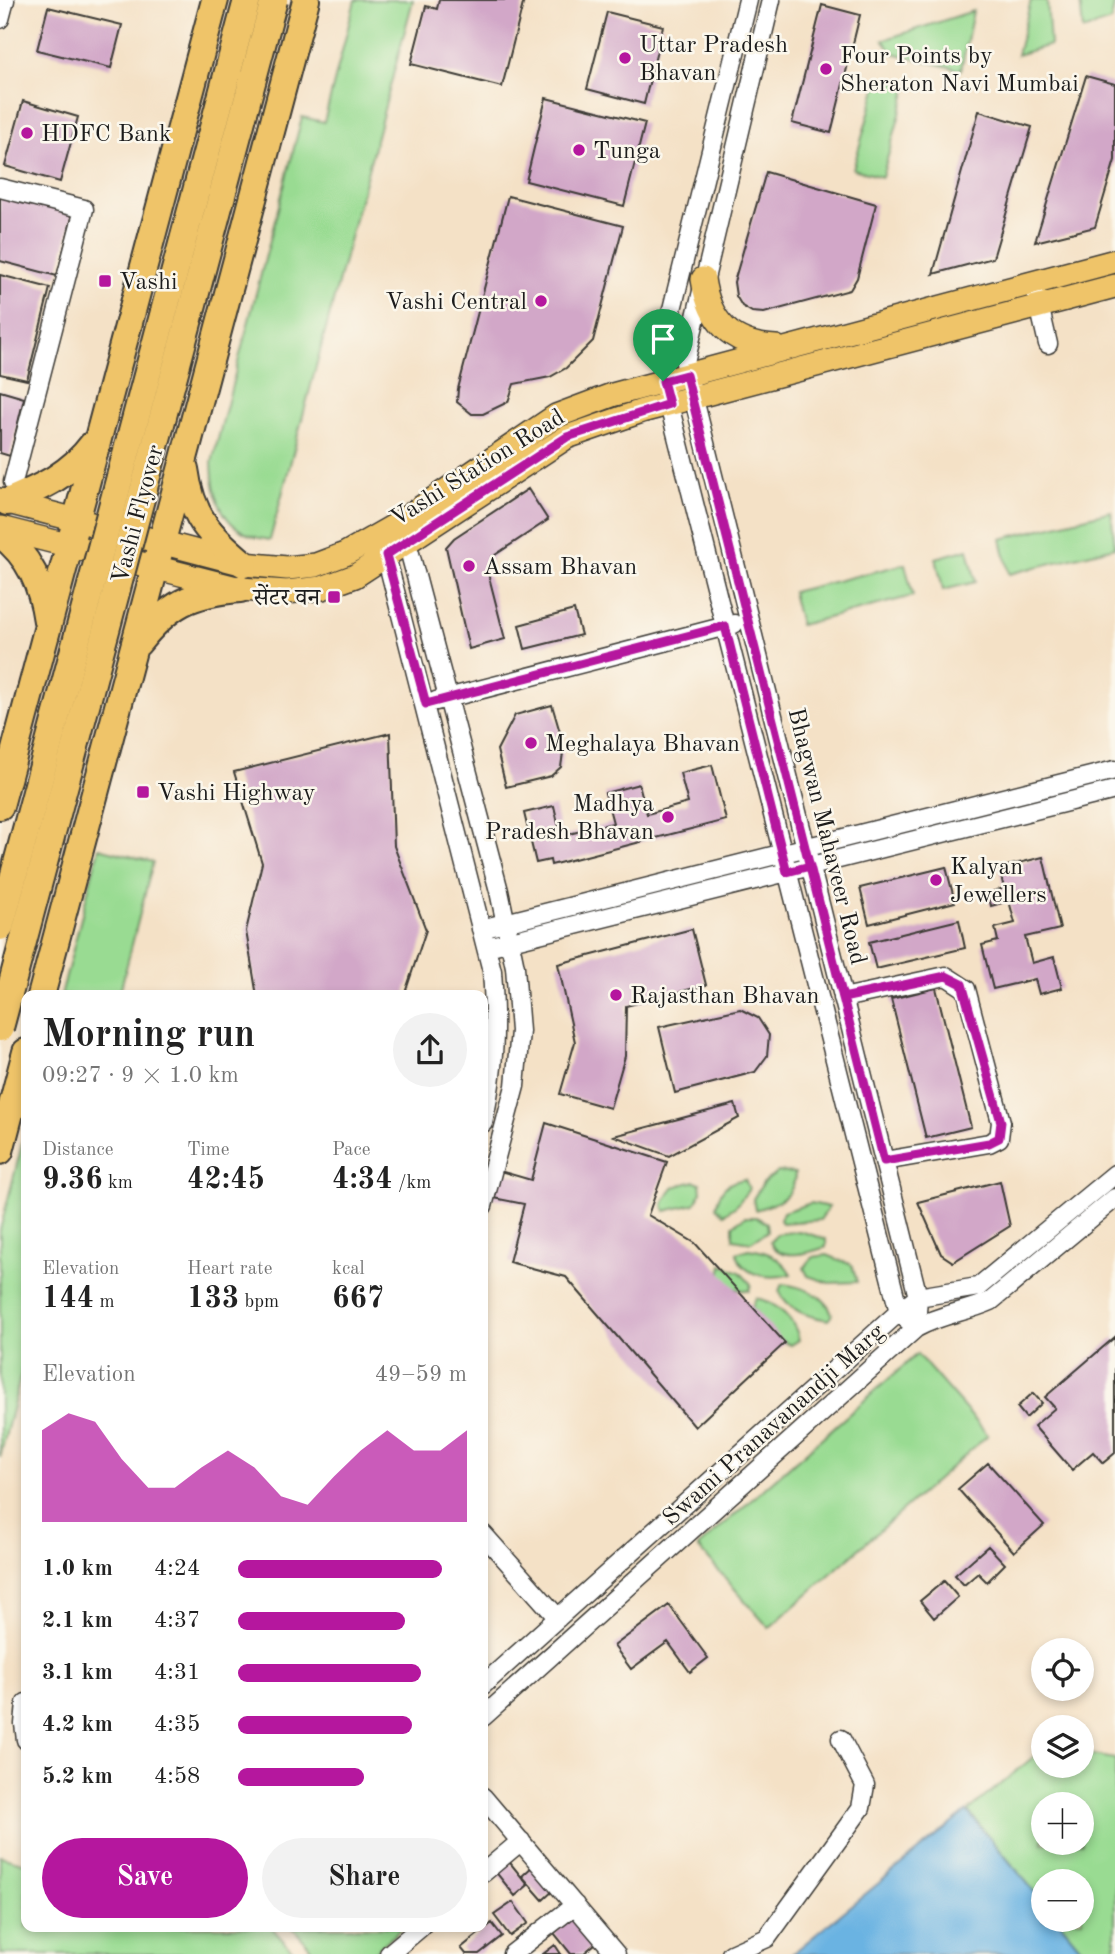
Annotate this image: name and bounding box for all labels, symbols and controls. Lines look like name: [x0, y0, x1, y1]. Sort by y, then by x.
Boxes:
place label: Uttar Pradesh Bhavan: [639, 34, 788, 86]
place label: Four Points by Sheraton Navi Mumbai: [840, 45, 1079, 97]
marker: Uttar Pradesh Bhavan: [617, 50, 633, 66]
marker: Four Points by Sheraton Navi Mumbai: [818, 61, 834, 77]
place label: HDFC Bank: [41, 123, 172, 147]
marker: HDFC Bank: [19, 125, 35, 141]
place label: Tunga: [593, 140, 661, 164]
marker: Tunga: [571, 142, 587, 158]
place label: Vashi: [119, 271, 177, 295]
marker: Vashi: [97, 273, 113, 289]
place label: Vashi Central: [385, 291, 527, 315]
marker: Vashi Central: [533, 293, 549, 309]
pin: [633, 309, 693, 381]
icon: arrive: [644, 320, 682, 358]
street label: Vashi Station Road: [387, 405, 569, 532]
street label: Vashi Flyover: [109, 442, 169, 587]
place label: Assam Bhavan: [483, 556, 637, 580]
marker: Assam Bhavan: [461, 558, 477, 574]
place label: सेंटर वन: [252, 583, 322, 611]
marker: सेंटर वन: [326, 589, 342, 605]
street label: Bhagwan Mahaveer Road: [783, 706, 870, 967]
place label: Meghalaya Bhavan: [545, 733, 740, 757]
marker: Meghalaya Bhavan: [523, 735, 539, 751]
place label: Vashi Highway: [157, 782, 316, 806]
marker: Vashi Highway: [135, 784, 151, 800]
place label: Madhya Pradesh Bhavan: [485, 793, 654, 845]
marker: Madhya Pradesh Bhavan: [660, 809, 676, 825]
place label: Kalyan Jewellers: [950, 856, 1047, 908]
marker: Kalyan Jewellers: [928, 872, 944, 888]
place label: Rajasthan Bhavan: [630, 985, 819, 1009]
marker: Rajasthan Bhavan: [608, 987, 624, 1003]
button: share: [393, 1013, 467, 1087]
text: Morning run: [42, 1017, 255, 1055]
text: 09:27 · 9 × 1.0 km: [42, 1064, 239, 1087]
text: Distance: [42, 1141, 114, 1160]
text: Time: [187, 1141, 230, 1160]
text: Pace: [332, 1141, 371, 1160]
text: 9.36: [42, 1165, 103, 1195]
text: 42:45: [187, 1165, 265, 1195]
text: 4:34: [332, 1165, 393, 1195]
text: km: [103, 1174, 133, 1193]
text: /km: [393, 1174, 431, 1193]
text: Elevation: [42, 1260, 119, 1279]
text: Heart rate: [187, 1260, 272, 1279]
text: kcal: [332, 1260, 365, 1279]
text: 144: [42, 1284, 94, 1314]
text: 133: [187, 1284, 239, 1314]
text: 667: [332, 1284, 384, 1314]
text: m: [94, 1293, 115, 1312]
text: bpm: [239, 1293, 279, 1312]
street label: Swami Pranavanandji Marg: [659, 1320, 890, 1531]
text: Elevation: [42, 1363, 136, 1386]
text: 49–59 m: [375, 1363, 467, 1386]
text: 1.0 km: [42, 1557, 113, 1580]
text: 4:24: [154, 1557, 200, 1580]
text: 2.1 km: [42, 1609, 113, 1632]
text: 4:37: [154, 1609, 200, 1632]
map controls: [1031, 1638, 1094, 1932]
button: locate: [1031, 1638, 1094, 1701]
text: 3.1 km: [42, 1661, 113, 1684]
text: 4:31: [154, 1661, 200, 1684]
text: 4.2 km: [42, 1713, 113, 1736]
text: 4:35: [154, 1713, 200, 1736]
button: layers: [1031, 1715, 1094, 1778]
text: 5.2 km: [42, 1765, 113, 1788]
text: 4:58: [154, 1765, 200, 1788]
button: +: [1031, 1792, 1094, 1855]
button: Save: [42, 1838, 248, 1918]
button: Share: [262, 1838, 467, 1918]
button: −: [1031, 1869, 1094, 1932]

